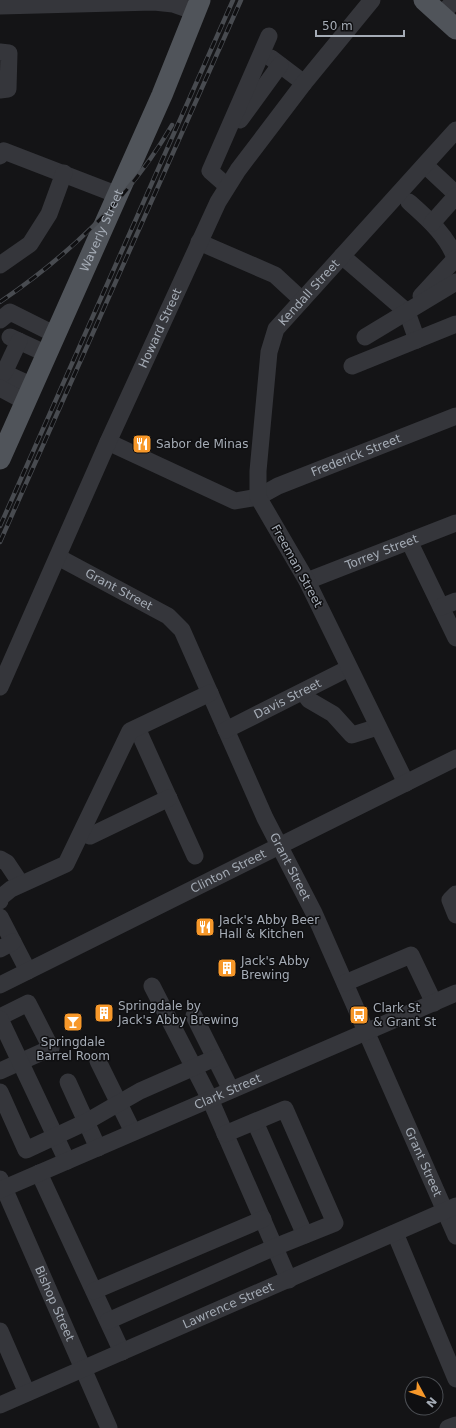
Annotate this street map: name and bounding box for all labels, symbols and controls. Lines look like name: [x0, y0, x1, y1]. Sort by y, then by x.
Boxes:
scale bar: [316, 12, 404, 38]
text: 50 m: [322, 19, 353, 33]
street label: Waverly Street: [77, 187, 126, 274]
street label: Kendall Street: [276, 256, 343, 328]
street label: Howard Street: [136, 286, 185, 370]
street label: Frederick Street: [309, 431, 403, 479]
restaurant icon: Sabor de Minas: [131, 433, 153, 455]
place label: Sabor de Minas: [156, 437, 248, 451]
street label: Freeman Street: [268, 522, 326, 610]
street label: Torrey Street: [342, 531, 420, 573]
street label: Grant Street: [83, 566, 155, 613]
street label: Davis Street: [252, 676, 324, 722]
street label: Grant Street: [267, 831, 314, 903]
street label: Clinton Street: [188, 847, 269, 896]
place label: Jack's Abby Beer Hall & Kitchen: [218, 913, 319, 941]
restaurant icon: Jack's Abby Beer Hall & Kitchen: [194, 916, 216, 938]
place label: Jack's Abby Brewing: [240, 954, 309, 982]
building icon: Jack's Abby Brewing: [216, 957, 238, 979]
place label: Springdale by Jack's Abby Brewing: [117, 999, 239, 1027]
place label: Clark St & Grant St: [373, 1001, 437, 1029]
building icon: Springdale by Jack's Abby Brewing: [93, 1002, 115, 1024]
bus stop icon: Clark St & Grant St: [348, 1004, 370, 1026]
bar icon: Springdale Barrel Room: [62, 1011, 84, 1033]
place label: Springdale Barrel Room: [36, 1035, 110, 1063]
street label: Clark Street: [192, 1071, 263, 1112]
street label: Grant Street: [402, 1125, 445, 1199]
street label: Bishop Street: [32, 1264, 77, 1344]
street label: Lawrence Street: [181, 1279, 276, 1331]
north arrow: [404, 1376, 444, 1416]
text: N: [423, 1394, 439, 1410]

